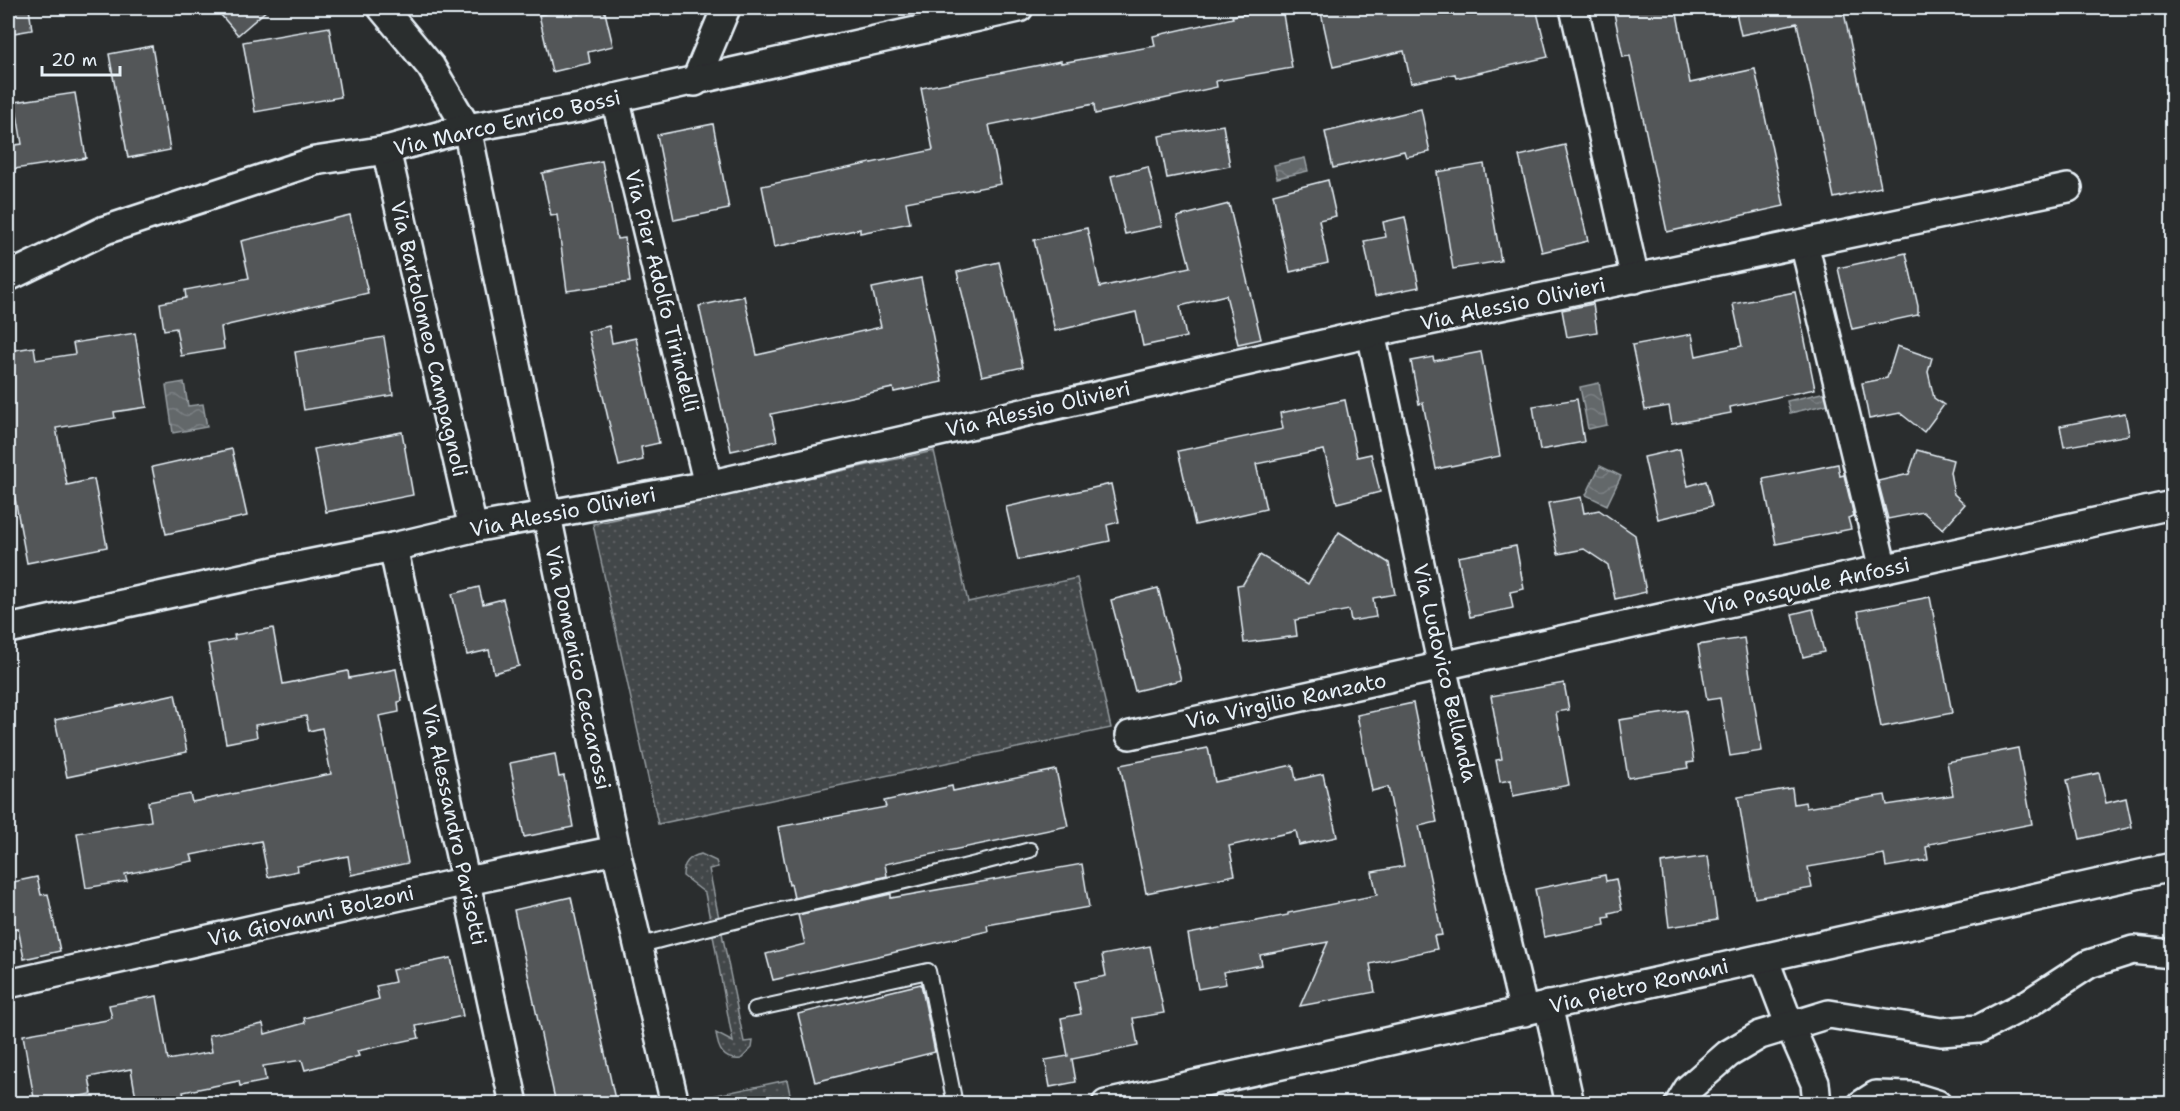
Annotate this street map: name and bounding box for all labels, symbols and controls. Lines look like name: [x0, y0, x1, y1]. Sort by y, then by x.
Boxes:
scale bar: [42, 39, 120, 77]
text: 20 m: [51, 48, 97, 72]
street label: Via Marco Enrico Bossi: [391, 83, 623, 163]
street label: Via Pier Adolfo Tirindelli: [618, 167, 706, 415]
street label: Via Bartolomeo Campagnoli: [384, 198, 474, 480]
street label: Via Alessio Olivieri: [1418, 271, 1608, 337]
street label: Via Alessio Olivieri: [943, 374, 1133, 444]
street label: Via Alessio Olivieri: [468, 480, 658, 544]
street label: Via Domenico Ceccarossi: [538, 543, 618, 793]
street label: Via Pasquale Anfossi: [1701, 550, 1913, 622]
street label: Via Ludovico Bellanda: [1406, 561, 1484, 785]
street label: Via Virgilio Ranzato: [1183, 666, 1389, 736]
street label: Via Alessandro Parisotti: [415, 702, 493, 948]
street label: Via Giovanni Bolzoni: [205, 879, 417, 953]
street label: Via Pietro Romani: [1547, 952, 1731, 1020]

